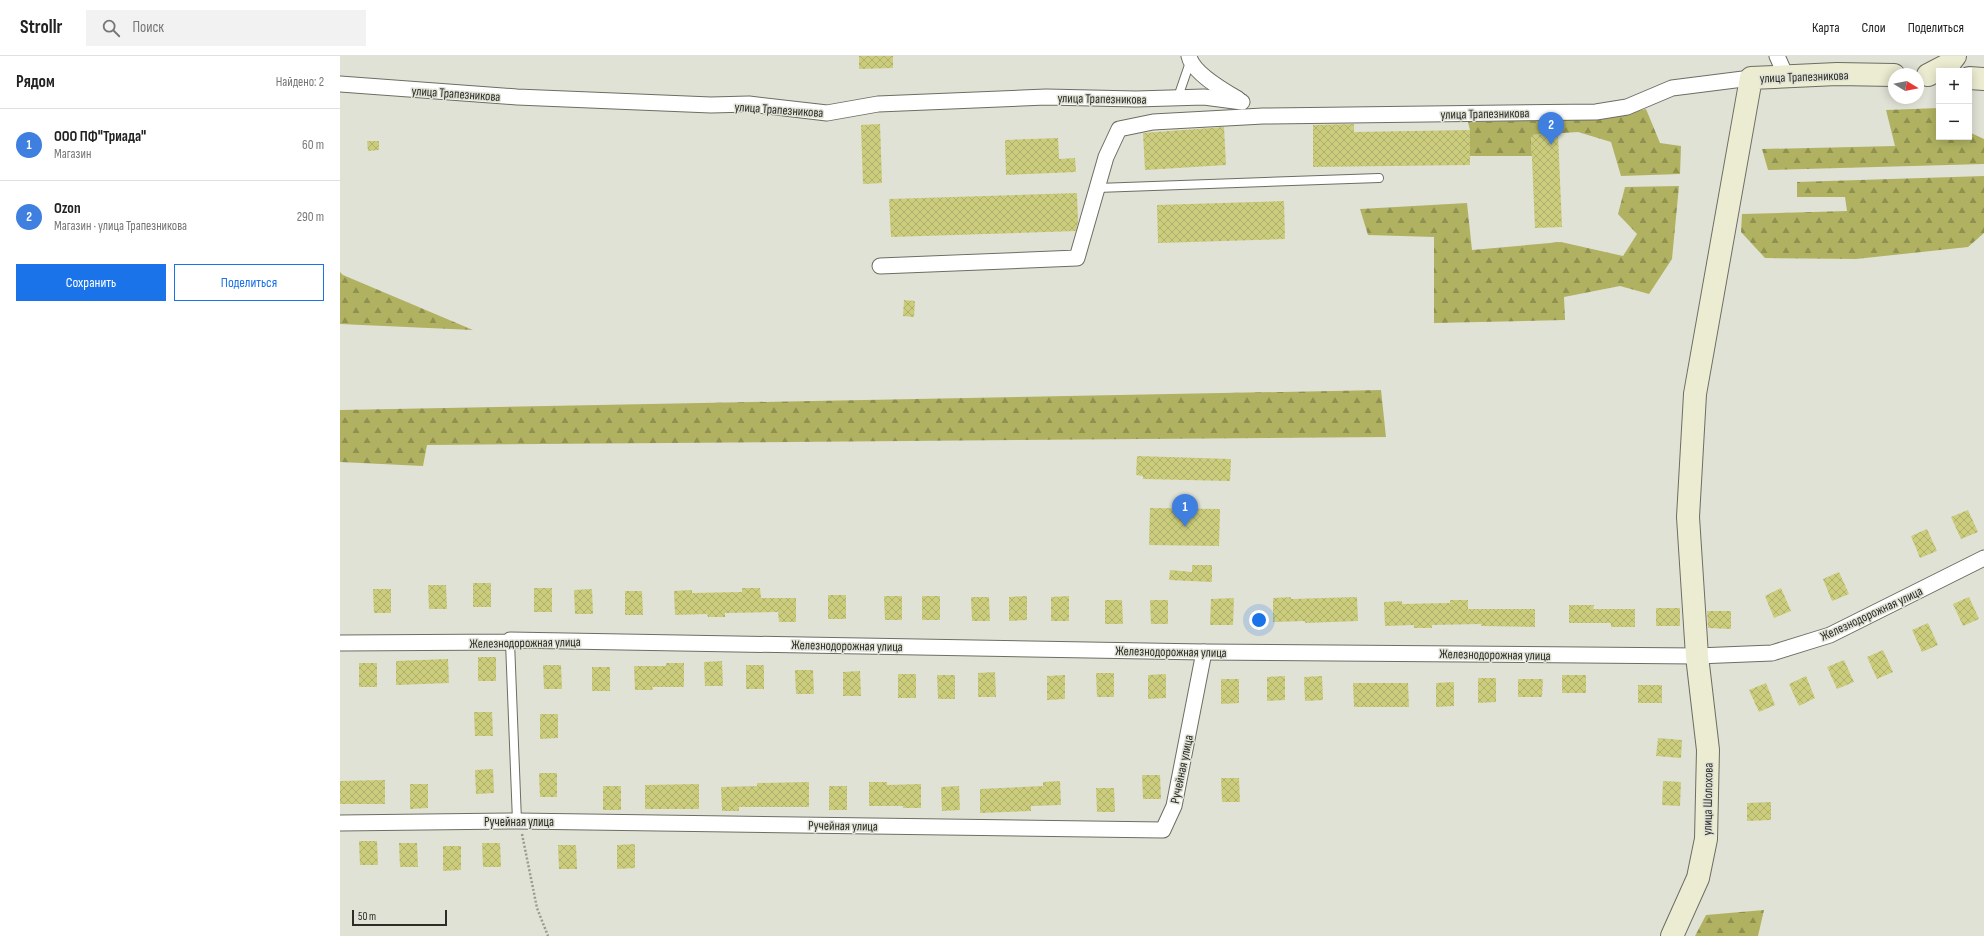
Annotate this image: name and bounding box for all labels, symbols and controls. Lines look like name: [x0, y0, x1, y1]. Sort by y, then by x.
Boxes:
search box: [86, 10, 366, 46]
text: Strollr: [20, 16, 62, 39]
icon: search: [100, 17, 122, 39]
text: Поиск: [132, 18, 164, 37]
text: Карта: [1812, 19, 1840, 36]
text: Слои: [1862, 19, 1886, 36]
text: Поделиться: [1908, 19, 1964, 36]
street label: улица Трапезникова: [1759, 67, 1849, 87]
north arrow: [1888, 68, 1924, 104]
map controls: [1936, 68, 1972, 140]
button: +: [1936, 68, 1972, 104]
text: Рядом: [16, 72, 55, 92]
text: Найдено: 2: [276, 74, 324, 90]
street label: улица Трапезникова: [411, 83, 501, 105]
street label: улица Трапезникова: [1057, 90, 1147, 108]
street label: улица Трапезникова: [734, 99, 824, 121]
button: −: [1936, 104, 1972, 140]
street label: улица Трапезникова: [1440, 105, 1530, 123]
pin: 2: [1538, 112, 1564, 145]
text: ООО ПФ"Триада": [54, 127, 146, 146]
text: 1: [26, 137, 32, 153]
text: 60 m: [302, 137, 324, 153]
text: Магазин: [54, 146, 91, 162]
text: Ozon: [54, 199, 81, 218]
text: 2: [26, 209, 32, 225]
text: 290 m: [297, 209, 324, 225]
text: Магазин · улица Трапезникова: [54, 218, 187, 234]
button: Сохранить: [16, 264, 166, 301]
button: Поделиться: [174, 264, 324, 301]
pin: 1: [1172, 494, 1198, 527]
street label: Железнодорожная улица: [1818, 583, 1925, 645]
your location: [1249, 610, 1269, 630]
street label: Железнодорожная улица: [469, 634, 581, 652]
street label: Железнодорожная улица: [791, 637, 903, 655]
street label: Железнодорожная улица: [1115, 643, 1227, 661]
street label: Железнодорожная улица: [1439, 646, 1551, 664]
street label: Ручейная улица: [1167, 733, 1197, 805]
street label: улица Шолохова: [1699, 763, 1717, 835]
street label: Ручейная улица: [484, 814, 554, 830]
street label: Ручейная улица: [808, 817, 878, 835]
scale bar: [352, 908, 447, 927]
text: 50 m: [358, 910, 376, 923]

